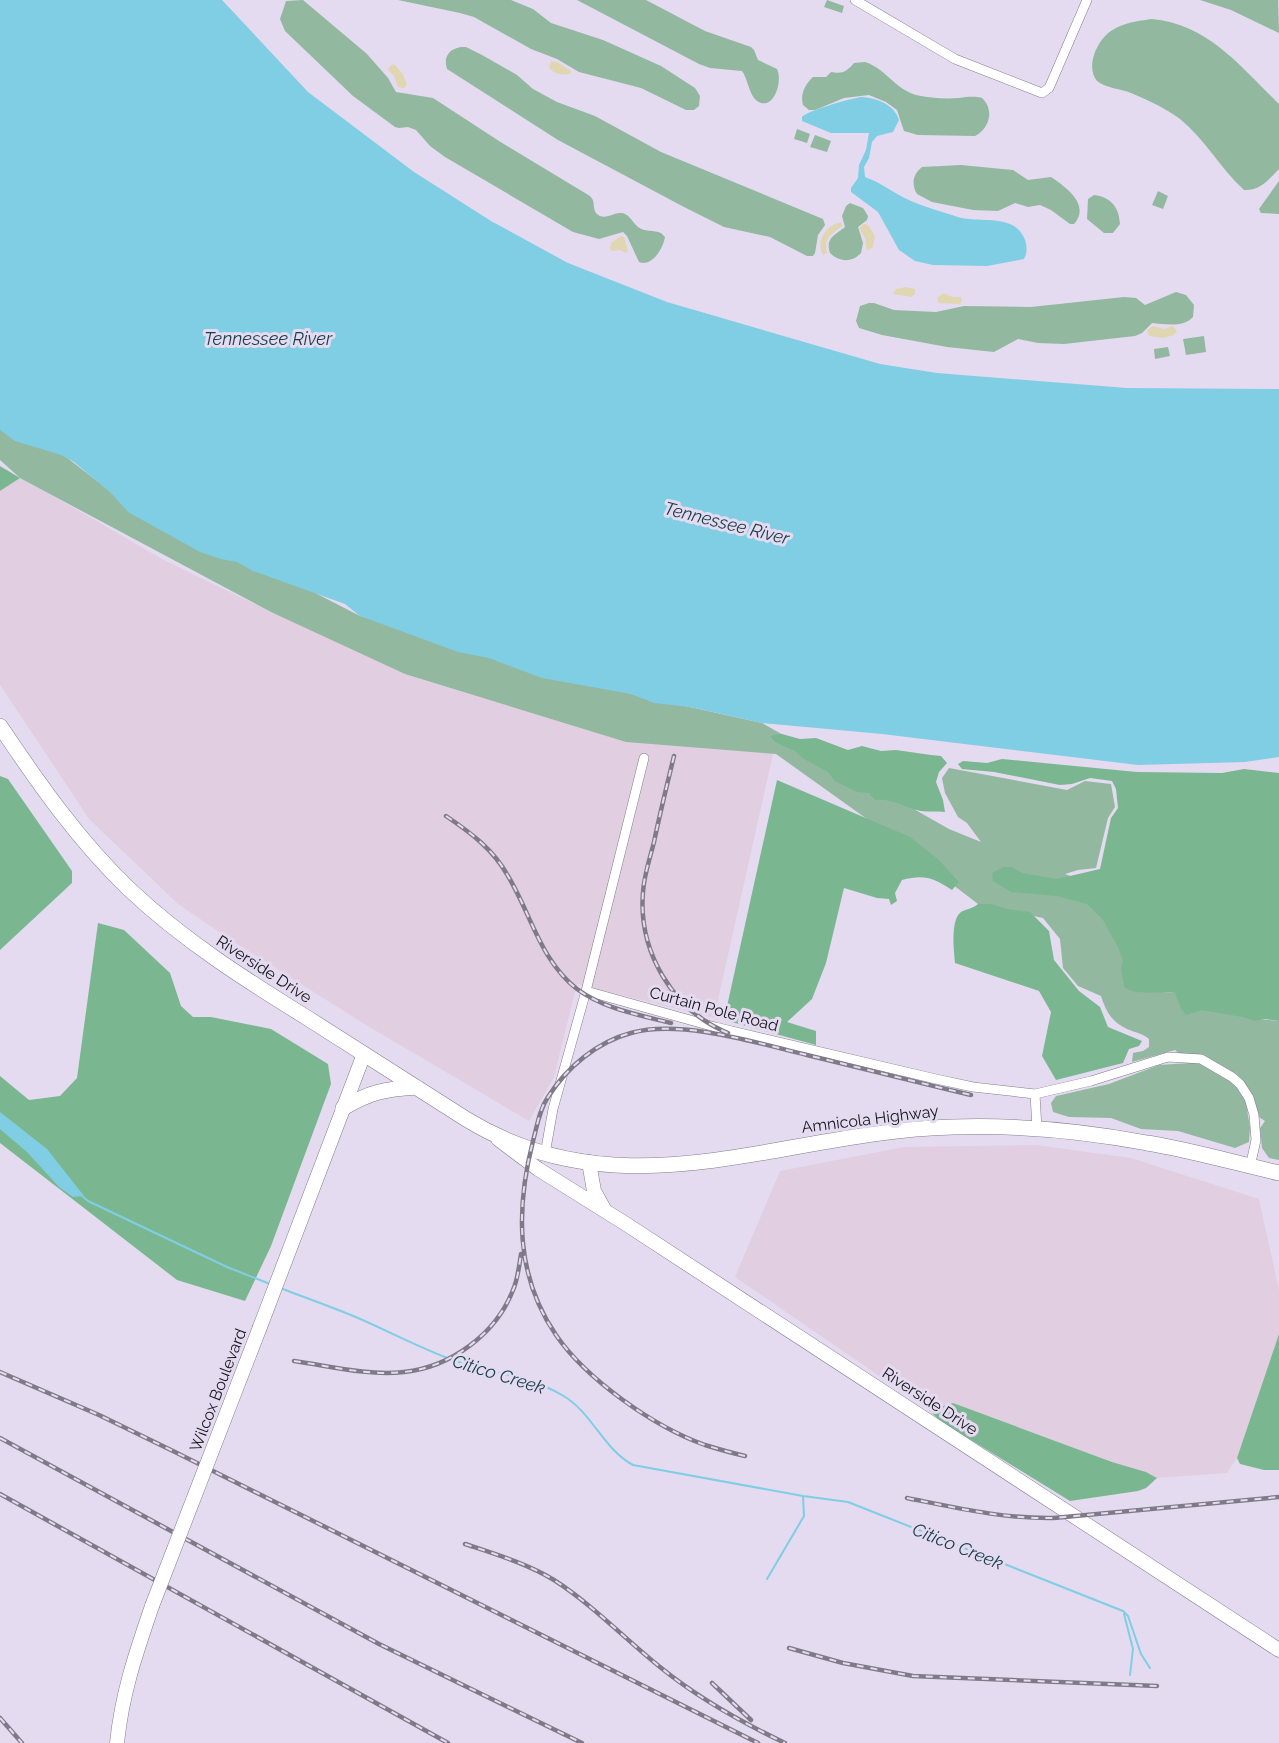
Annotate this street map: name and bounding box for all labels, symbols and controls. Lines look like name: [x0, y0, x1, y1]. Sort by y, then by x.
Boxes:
water label: Tennessee River: [204, 328, 333, 349]
water label: Tennessee River: [662, 497, 793, 549]
street label: Riverside Drive: [213, 931, 315, 1007]
street label: Curtain Pole Road: [648, 983, 781, 1035]
street label: Amnicola Highway: [800, 1101, 940, 1137]
street label: Wilcox Boulevard: [186, 1326, 250, 1454]
water label: Citico Creek: [450, 1350, 548, 1398]
street label: Riverside Drive: [879, 1363, 981, 1439]
water label: Citico Creek: [910, 1518, 1007, 1574]

